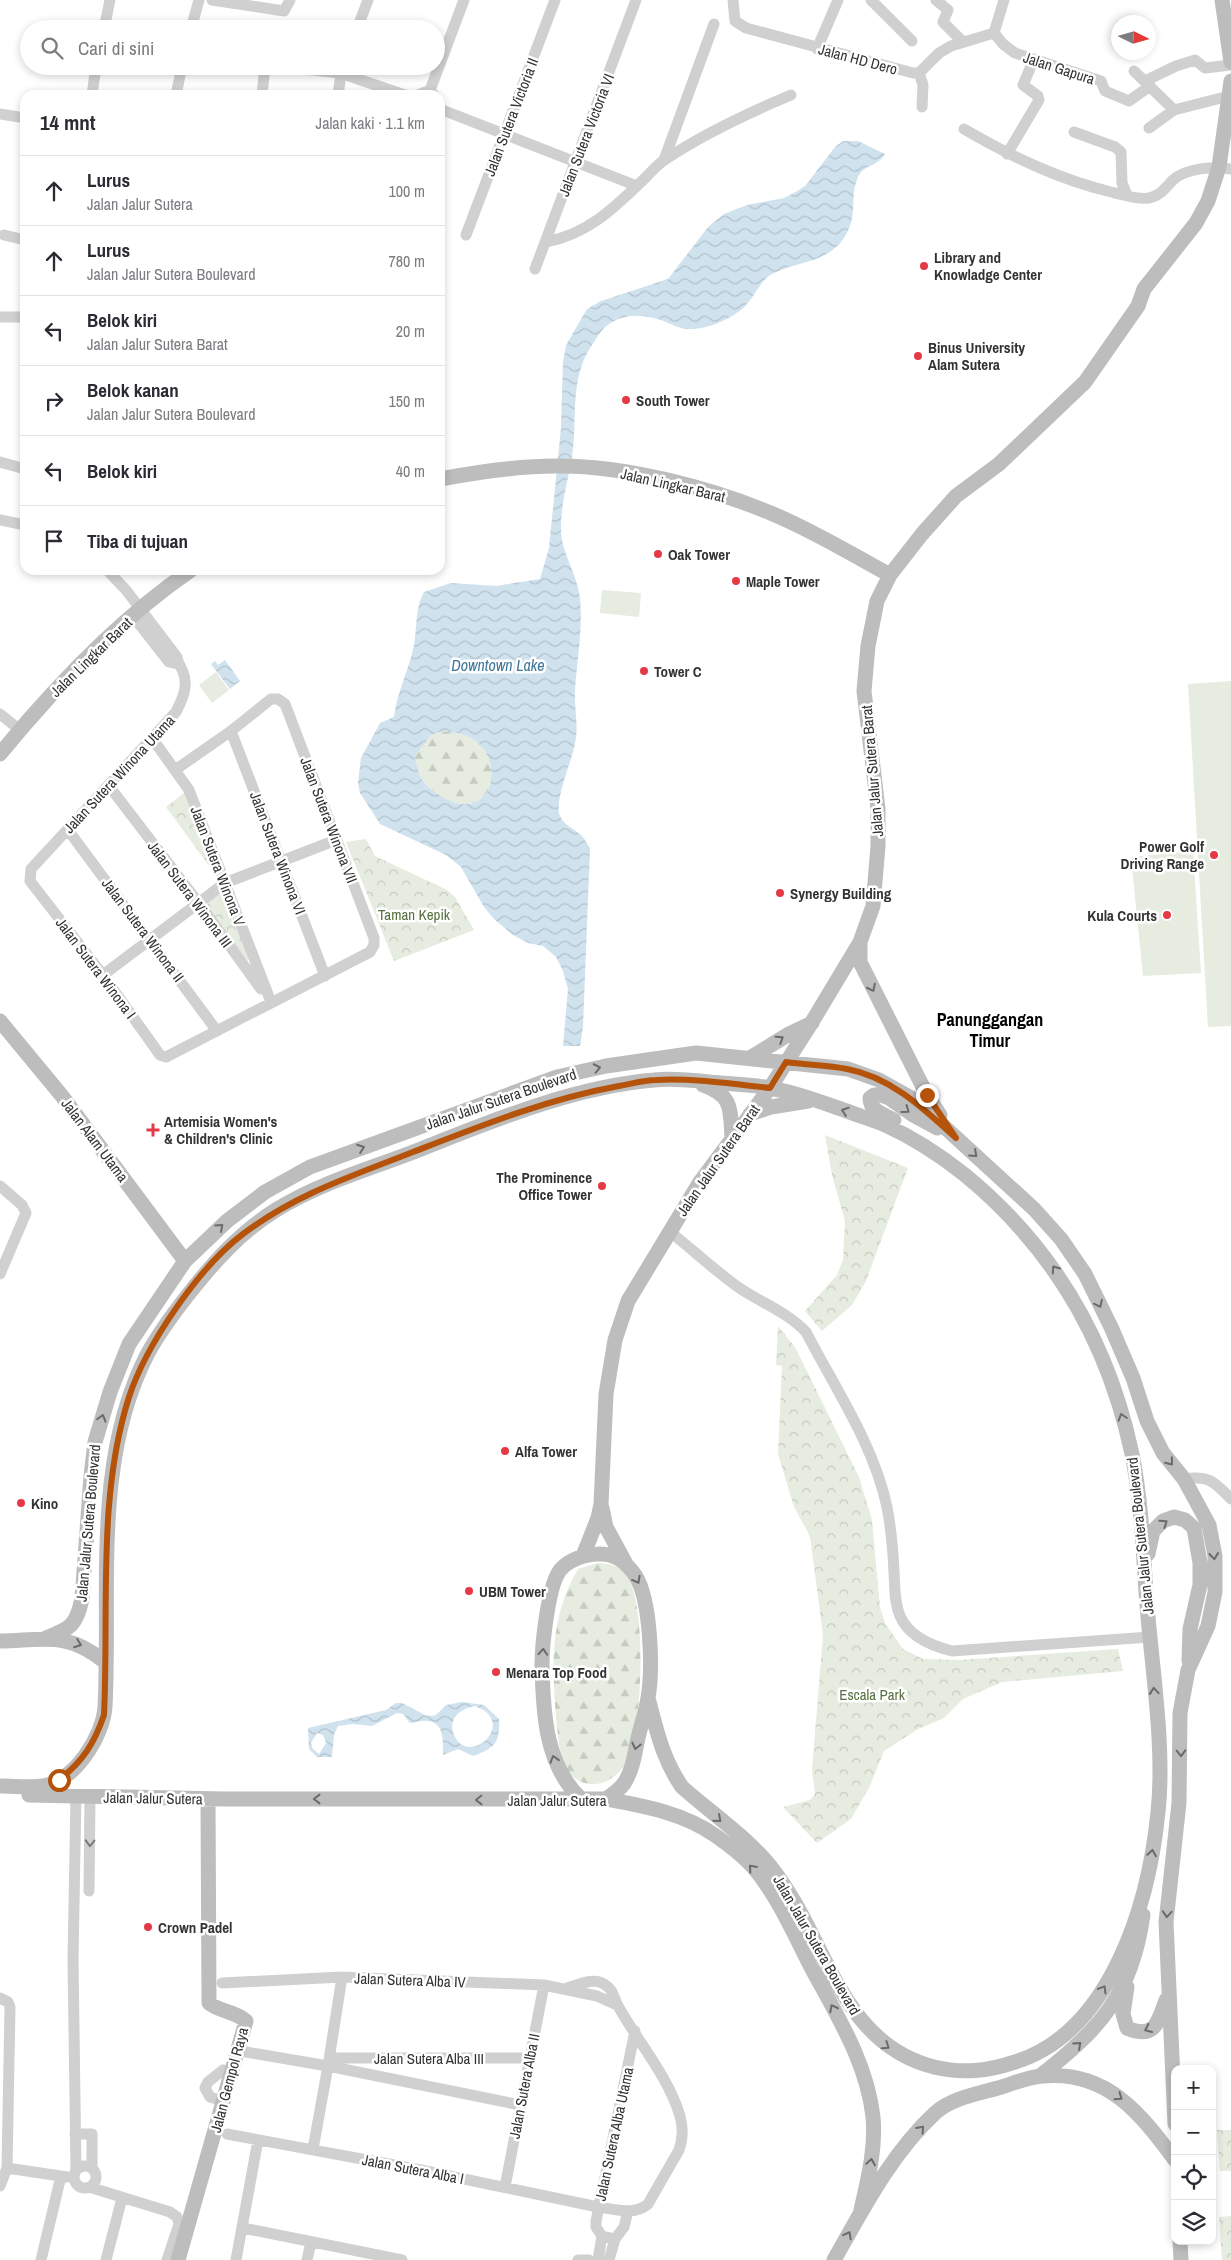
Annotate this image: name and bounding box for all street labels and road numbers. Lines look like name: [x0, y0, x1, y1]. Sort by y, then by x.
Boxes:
street label: Jalan HD Dero: [816, 38, 900, 80]
street label: Jalan Gapura: [1021, 47, 1098, 89]
street label: Jalan Sutera Victoria II: [479, 55, 543, 179]
street label: Jalan Sutera Victoria VI: [553, 71, 619, 199]
street label: Jalan Lingkar Barat: [619, 463, 728, 507]
street label: Jalan Lingkar Barat: [45, 612, 137, 702]
street label: Jalan Jalur Sutera Barat: [856, 704, 888, 838]
street label: Jalan Sutera Winona Utama: [59, 710, 179, 838]
street label: Jalan Sutera Winona VII: [295, 754, 363, 886]
street label: Jalan Sutera Winona VI: [245, 789, 311, 917]
street label: Jalan Sutera Winona V: [186, 803, 251, 930]
street label: Jalan Sutera Winona III: [144, 837, 236, 951]
street label: Jalan Sutera Winona II: [98, 875, 188, 985]
street label: Jalan Sutera Winona I: [51, 913, 141, 1023]
street label: Jalan Jalur Sutera Boulevard: [423, 1063, 579, 1135]
street label: Jalan Alam Utama: [57, 1094, 134, 1186]
street label: Jalan Jalur Sutera Barat: [672, 1099, 765, 1220]
street label: Jalan Jalur Sutera Boulevard: [71, 1443, 105, 1603]
street label: Jalan Jalur Sutera Boulevard: [1121, 1456, 1159, 1616]
street label: Jalan Jalur Sutera: [103, 1787, 203, 1809]
street label: Jalan Jalur Sutera: [507, 1790, 607, 1811]
street label: Jalan Jalur Sutera Boulevard: [768, 1871, 866, 2019]
street label: Jalan Sutera Alba IV: [354, 1968, 467, 1992]
street label: Jalan Gempol Raya: [205, 2025, 253, 2135]
street label: Jalan Sutera Alba II: [504, 2032, 544, 2140]
street label: Jalan Sutera Alba III: [374, 2048, 484, 2069]
street label: Jalan Sutera Alba Utama: [590, 2065, 638, 2203]
street label: Jalan Sutera Alba I: [360, 2149, 466, 2189]

